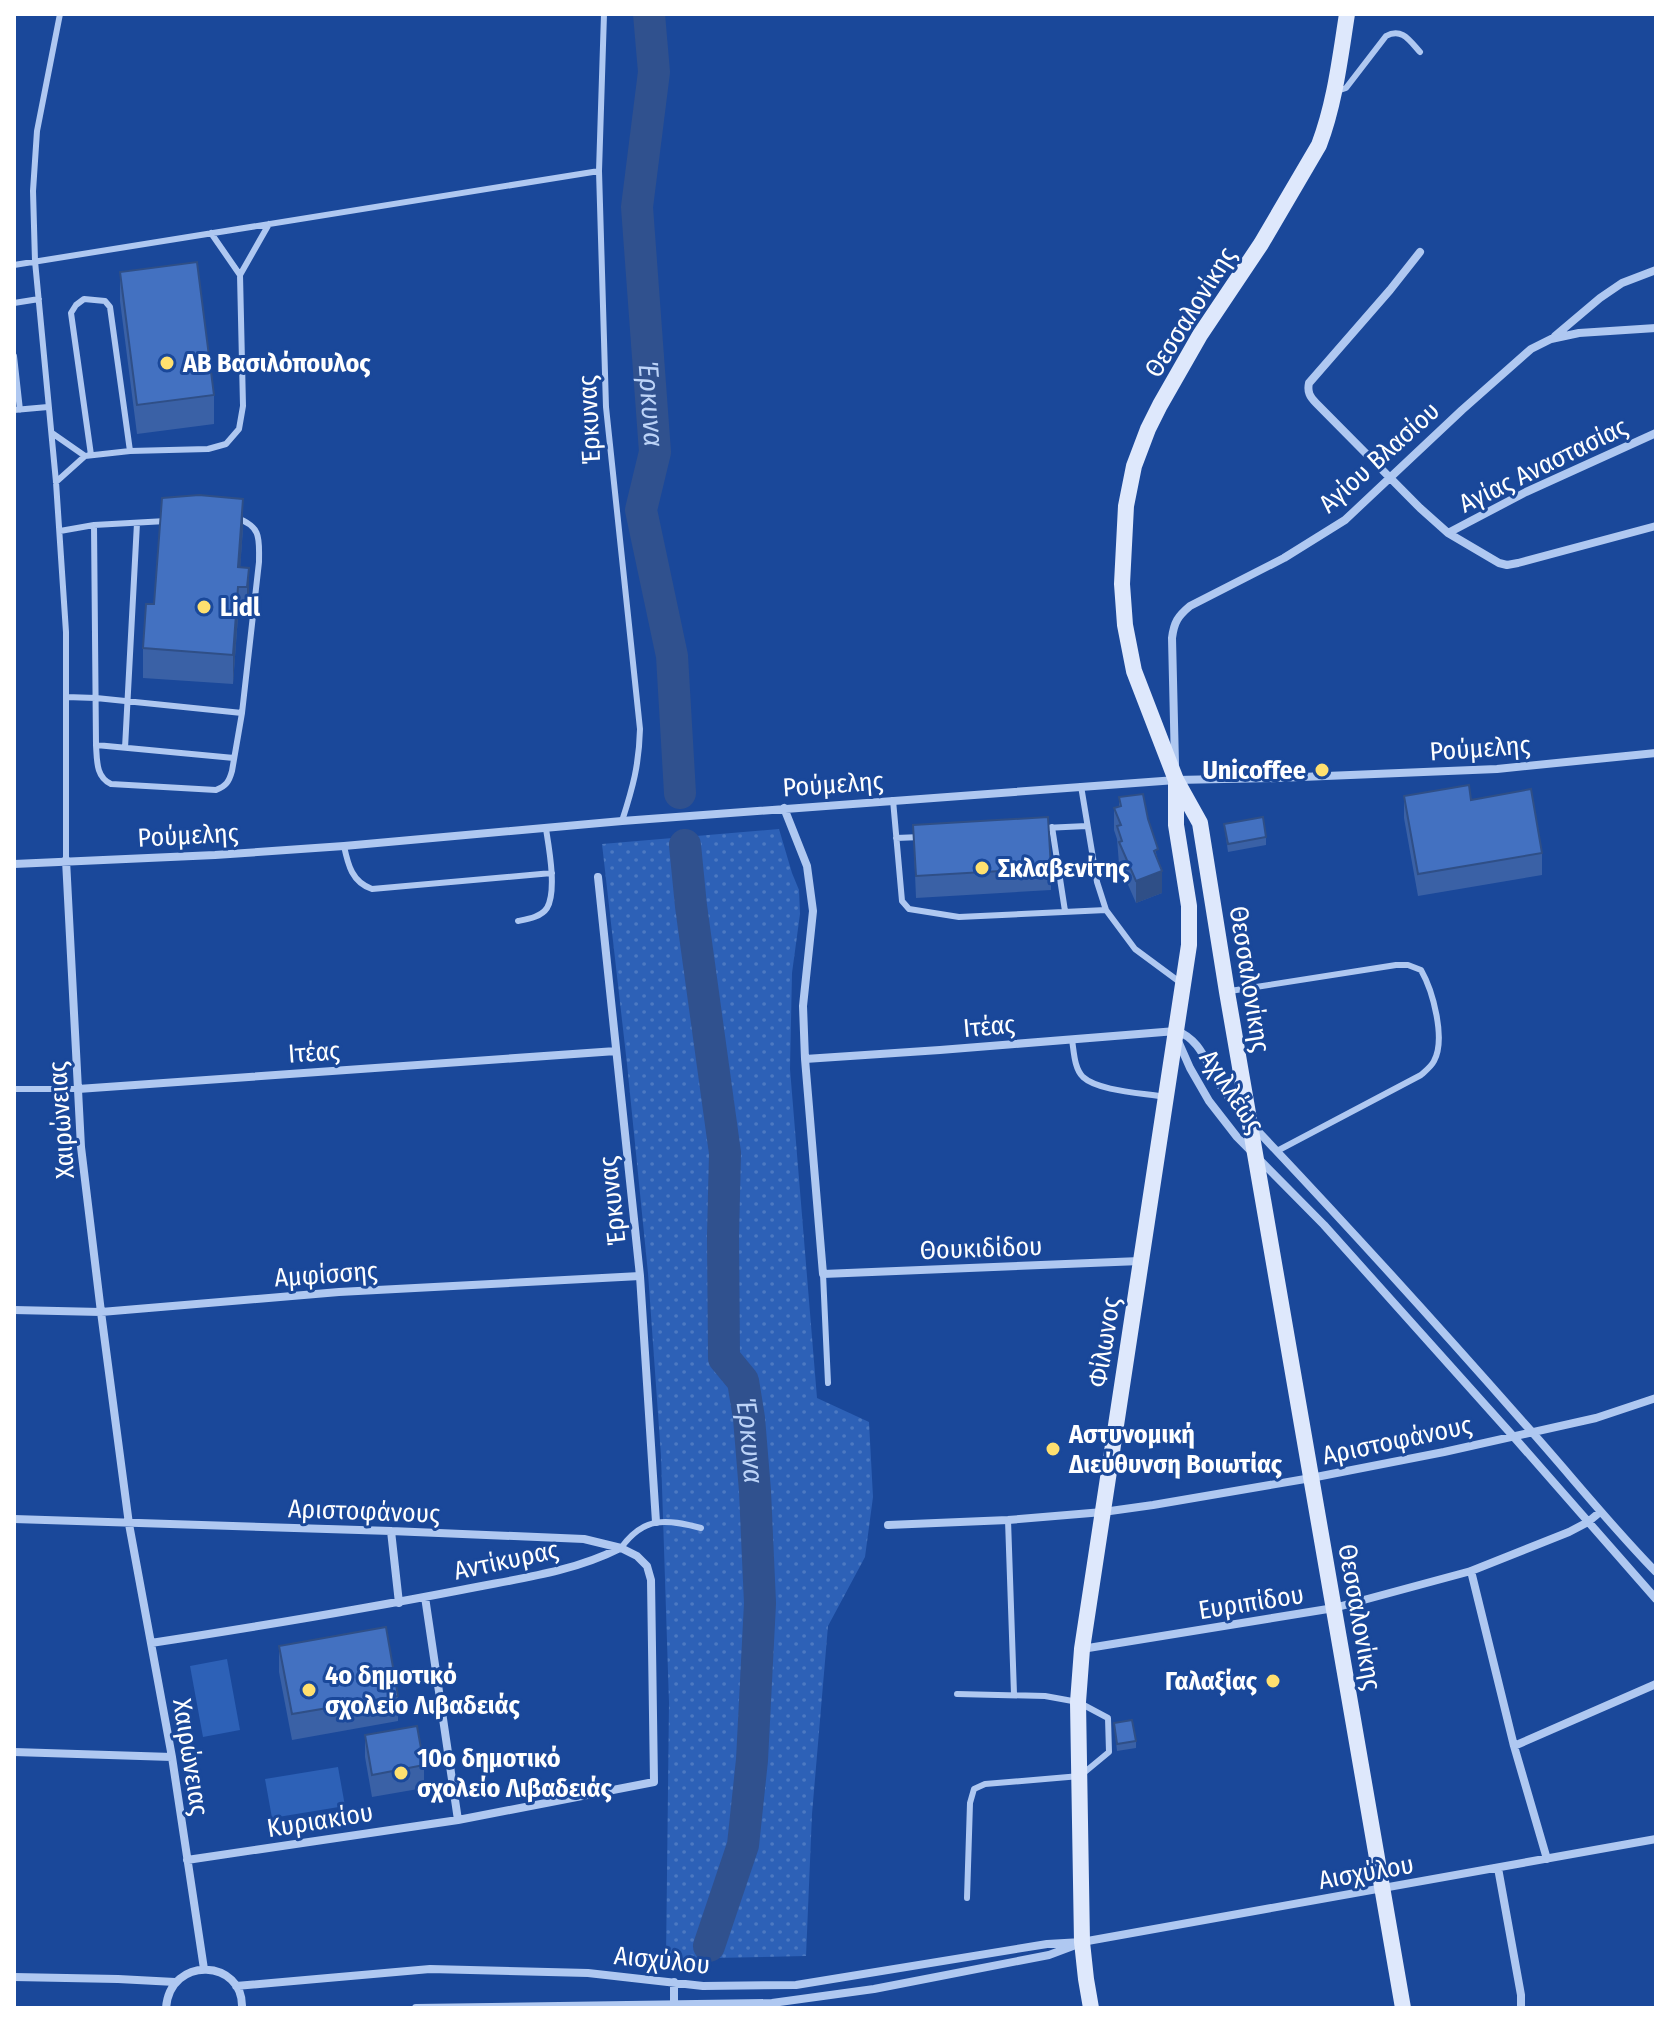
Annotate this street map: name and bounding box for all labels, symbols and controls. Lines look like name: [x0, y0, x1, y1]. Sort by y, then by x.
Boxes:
street label: Θεσσαλονίκης: [1138, 241, 1243, 383]
place label: ΑΒ Βασιλόπουλος: [182, 348, 371, 379]
marker: ΑΒ Βασιλόπουλος: [158, 354, 176, 372]
water label: Έρκυνα: [631, 360, 671, 448]
street label: Έρκυνας: [572, 374, 607, 466]
street label: Αγίου Βλασίου: [1313, 395, 1446, 520]
street label: Αγίας Αναστασίας: [1454, 411, 1633, 520]
place label: Lidl: [220, 592, 261, 623]
marker: Lidl: [195, 598, 213, 616]
street label: Ρούμελης: [1429, 730, 1531, 767]
place label: Unicoffee: [1202, 755, 1306, 786]
marker: Unicoffee: [1313, 761, 1331, 779]
street label: Ρούμελης: [782, 766, 884, 803]
street label: Ρούμελης: [137, 817, 239, 854]
place label: Σκλαβενίτης: [998, 853, 1130, 884]
marker: Σκλαβενίτης: [973, 859, 991, 877]
street label: Θεσσαλονίκης: [1223, 904, 1276, 1054]
street label: Ιτέας: [962, 1009, 1016, 1044]
street label: Ιτέας: [287, 1035, 341, 1070]
street label: Αχιλλέως: [1193, 1044, 1271, 1139]
street label: Χαιρώνειας: [42, 1060, 81, 1180]
street label: Έρκυνας: [592, 1155, 633, 1247]
street label: Θουκιδίδου: [919, 1231, 1043, 1266]
street label: Αμφίσσης: [273, 1255, 379, 1294]
street label: Φίλωνος: [1082, 1295, 1127, 1389]
water label: Έρκυνα: [729, 1396, 770, 1485]
street label: Αριστοφάνους: [1319, 1410, 1475, 1471]
place label: Αστυνομική Διεύθυνση Βοιωτίας: [1068, 1419, 1283, 1480]
marker: Αστυνομική Διεύθυνση Βοιωτίας: [1044, 1440, 1062, 1458]
street label: Αριστοφάνους: [287, 1493, 441, 1530]
street label: Αντίκυρας: [451, 1534, 561, 1587]
street label: Θεσσαλονίκης: [1331, 1542, 1388, 1693]
street label: Ευριπίδου: [1196, 1579, 1306, 1626]
place label: 4ο δημοτικό σχολείο Λιβαδειάς: [325, 1660, 520, 1721]
place label: Γαλαξίας: [1165, 1666, 1258, 1697]
marker: Γαλαξίας: [1264, 1672, 1282, 1690]
marker: 4ο δημοτικό σχολείο Λιβαδειάς: [300, 1681, 318, 1699]
street label: Χαιρώνειας: [166, 1697, 215, 1818]
place label: 10ο δημοτικό σχολείο Λιβαδειάς: [417, 1743, 612, 1804]
marker: 10ο δημοτικό σχολείο Λιβαδειάς: [392, 1764, 410, 1782]
street label: Κυριακίου: [265, 1797, 375, 1844]
street label: Αισχύλου: [1316, 1849, 1416, 1896]
street label: Αισχύλου: [612, 1940, 711, 1981]

